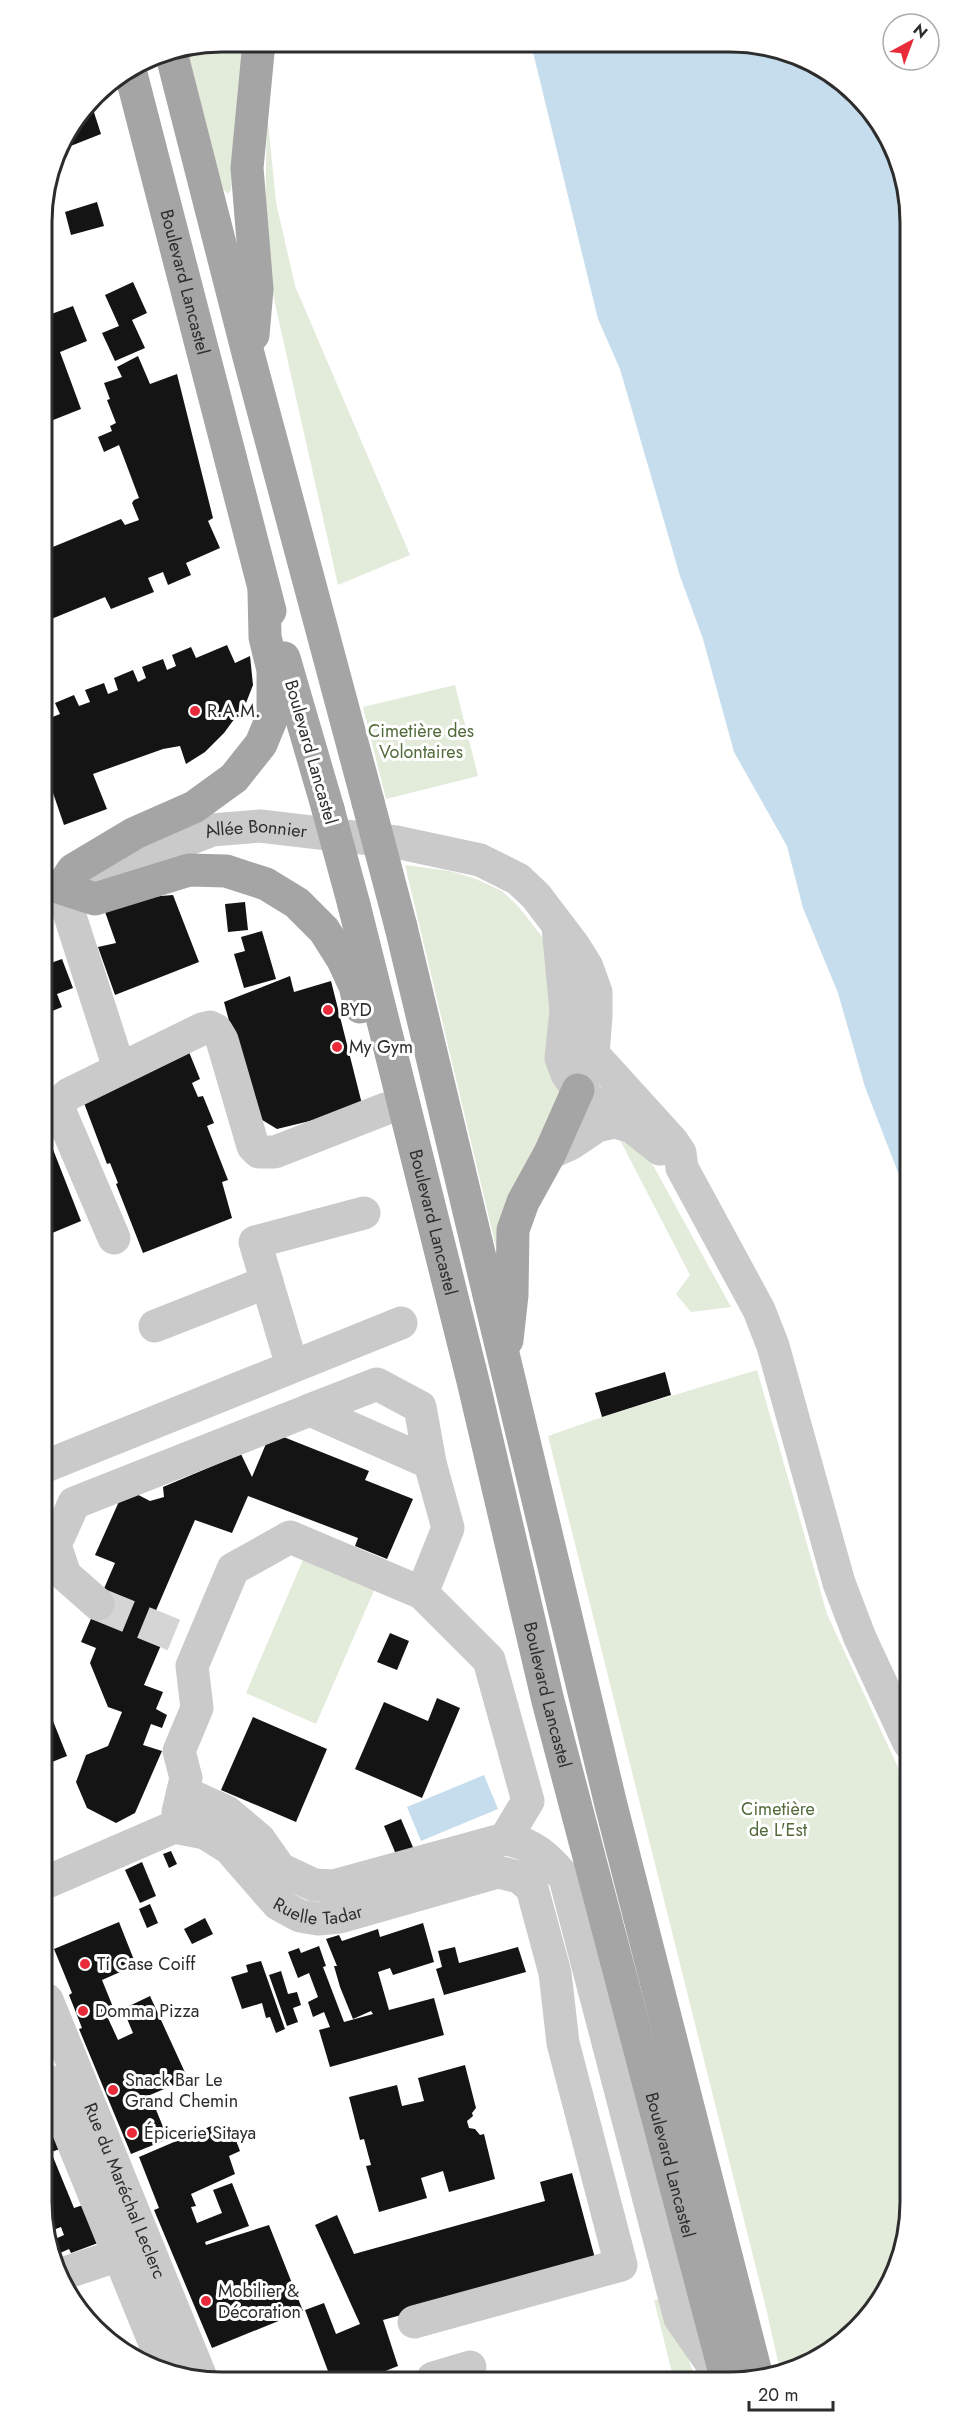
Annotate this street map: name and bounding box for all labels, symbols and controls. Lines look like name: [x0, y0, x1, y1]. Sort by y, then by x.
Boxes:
north arrow: [881, 12, 941, 72]
text: N: [908, 18, 933, 44]
street label: Boulevard Lancastel: [154, 206, 216, 358]
street label: Boulevard Lancastel: [278, 677, 344, 827]
place label: R.A.M.: [207, 698, 260, 724]
marker: R.A.M.: [188, 704, 202, 718]
park label: Cimetière des Volontaires: [368, 718, 474, 765]
street label: Allée Bonnier: [200, 813, 309, 845]
place label: BYD: [340, 997, 372, 1023]
marker: BYD: [321, 1003, 335, 1017]
place label: My Gym: [349, 1034, 413, 1060]
marker: My Gym: [330, 1040, 344, 1054]
street label: Boulevard Lancastel: [403, 1147, 464, 1298]
street label: Boulevard Lancastel: [517, 1619, 578, 1770]
park label: Cimetière de L'Est: [741, 1796, 815, 1843]
street label: Ruelle Tadar: [268, 1891, 366, 1932]
place label: Ti Case Coiff: [97, 1951, 196, 1977]
marker: Ti Case Coiff: [78, 1957, 92, 1971]
place label: Domma Pizza: [95, 1998, 200, 2024]
marker: Domma Pizza: [76, 2004, 90, 2018]
place label: Snack Bar Le Grand Chemin: [125, 2067, 238, 2114]
marker: Snack Bar Le Grand Chemin: [106, 2083, 120, 2097]
street label: Boulevard Lancastel: [639, 2089, 702, 2240]
street label: Rue du Maréchal Leclerc: [77, 2099, 172, 2283]
place label: Épicerie Sitaya: [144, 2120, 256, 2146]
marker: Épicerie Sitaya: [125, 2126, 139, 2140]
place label: Mobilier & Décoration: [218, 2278, 301, 2325]
marker: Mobilier & Décoration: [199, 2294, 213, 2308]
scale bar: [749, 2374, 833, 2412]
text: 20 m: [758, 2382, 798, 2408]

